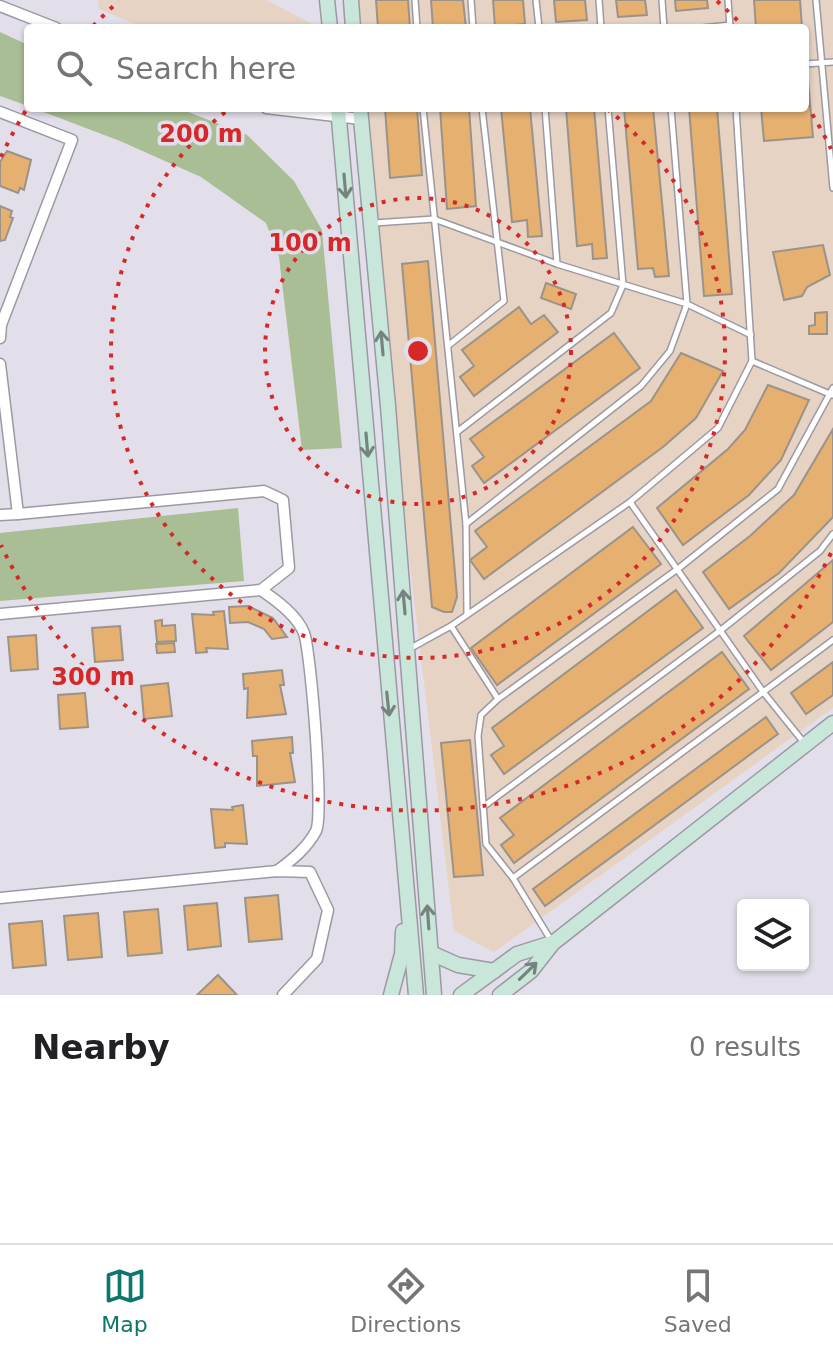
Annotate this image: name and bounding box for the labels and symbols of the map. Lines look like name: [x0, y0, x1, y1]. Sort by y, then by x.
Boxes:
text: 200 m: [159, 120, 243, 148]
one-way arrow: [337, 172, 352, 199]
text: 100 m: [268, 229, 352, 257]
one-way arrow: [374, 330, 389, 357]
centre of rings: [404, 337, 432, 365]
one-way arrow: [360, 431, 375, 458]
one-way arrow: [396, 589, 411, 616]
text: 300 m: [51, 663, 135, 691]
one-way arrow: [381, 690, 396, 717]
one-way arrow: [420, 904, 435, 931]
one-way arrow: [518, 962, 538, 981]

